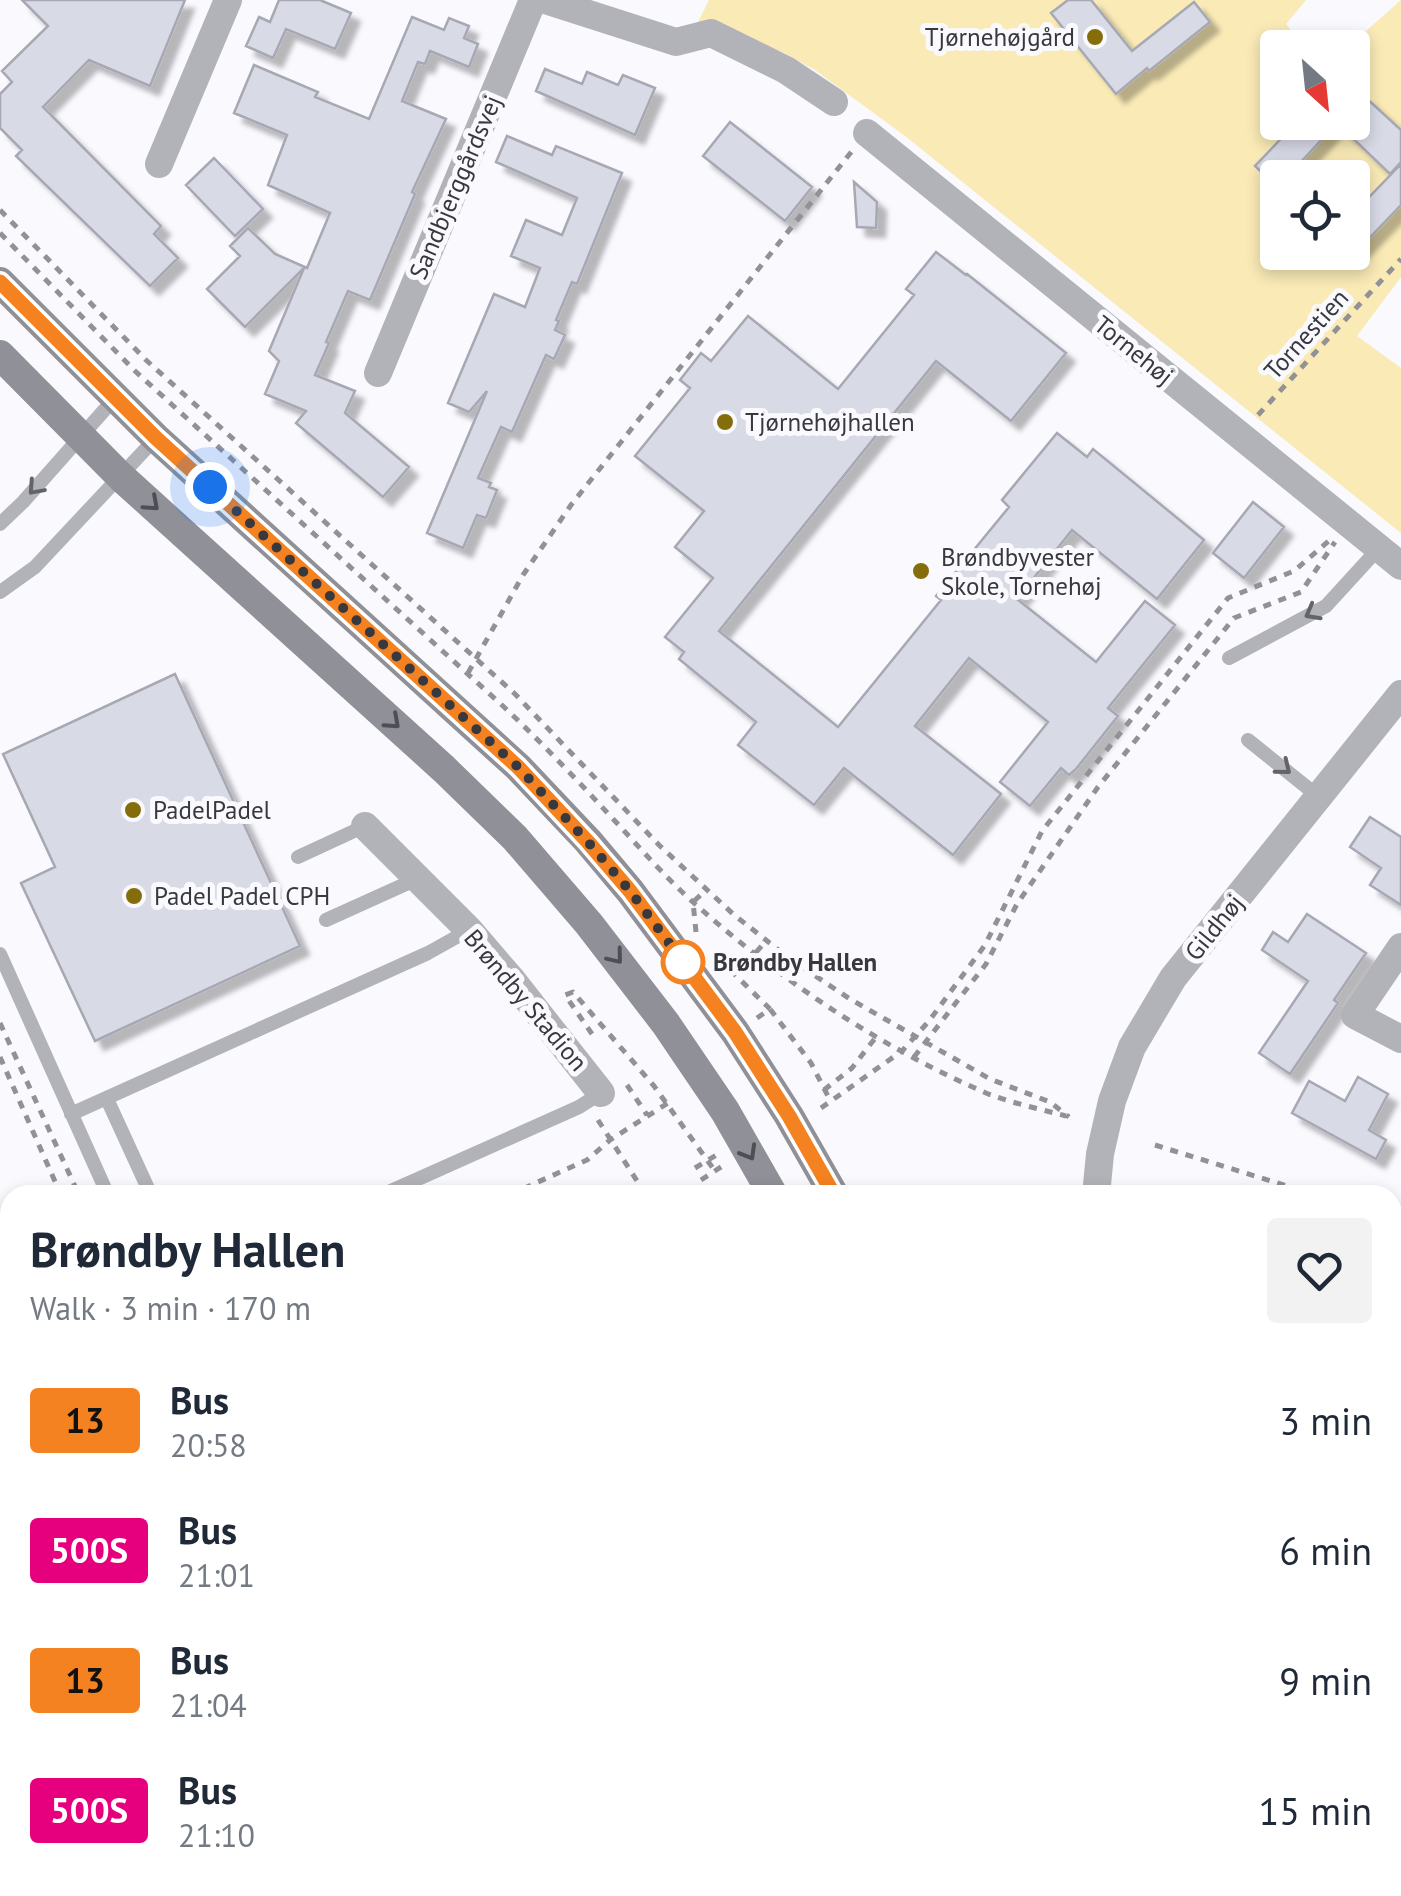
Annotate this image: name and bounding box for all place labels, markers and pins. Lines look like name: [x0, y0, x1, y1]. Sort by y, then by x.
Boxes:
place label: Tjørnehøjgård: [925, 21, 1075, 53]
marker: Tjørnehøjgård: [1084, 26, 1106, 48]
place label: Tjørnehøjhallen: [745, 406, 915, 438]
marker: Tjørnehøjhallen: [714, 411, 736, 433]
place label: Brøndbyvester Skole, Tornehøj: [941, 541, 1102, 602]
marker: Brøndbyvester Skole, Tornehøj: [910, 560, 932, 582]
place label: PadelPadel: [153, 794, 272, 826]
marker: PadelPadel: [122, 799, 144, 821]
place label: Padel Padel CPH: [154, 880, 330, 912]
marker: Padel Padel CPH: [123, 885, 145, 907]
marker: Brøndby Hallen: [662, 941, 704, 983]
place label: Brøndby Hallen: [713, 946, 877, 978]

